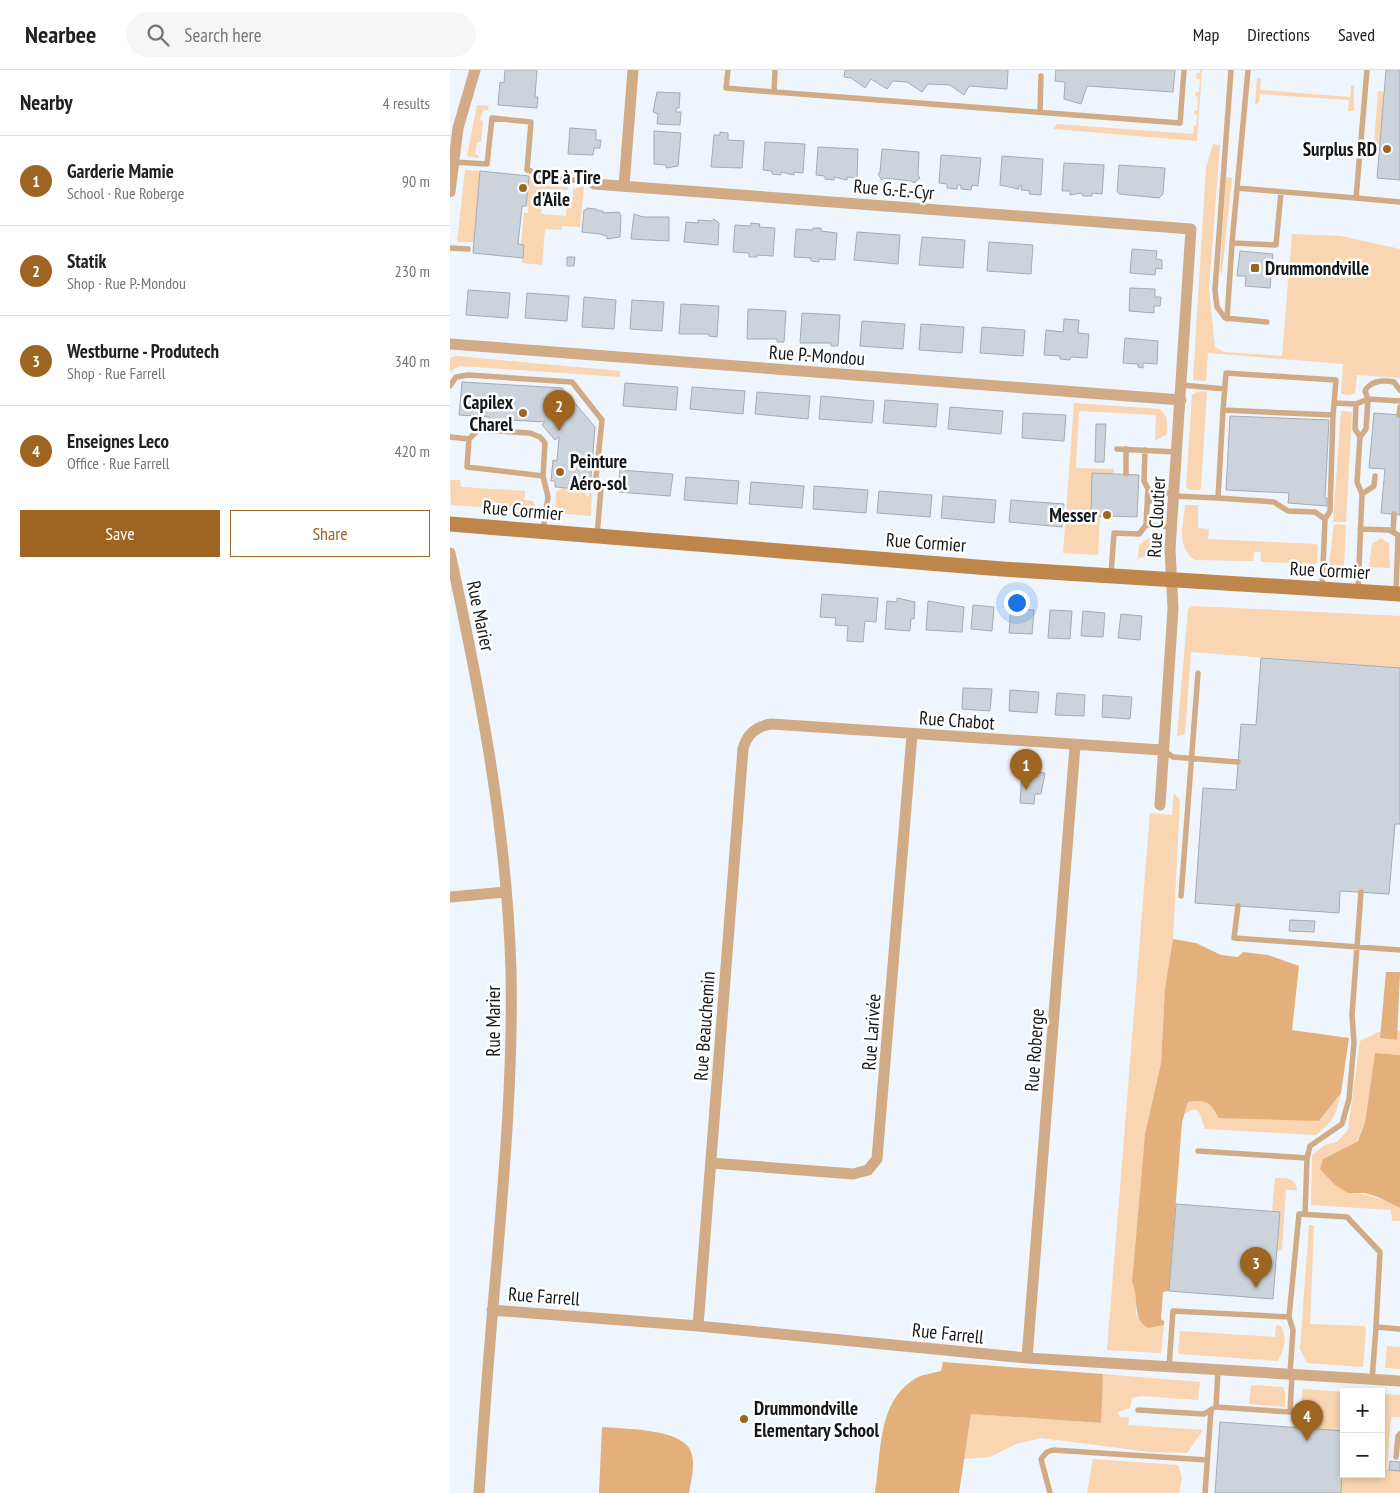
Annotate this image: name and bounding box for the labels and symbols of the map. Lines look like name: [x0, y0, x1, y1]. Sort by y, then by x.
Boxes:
place label: Surplus RD: [1303, 137, 1377, 161]
marker: Surplus RD: [1381, 143, 1393, 155]
place label: CPE à Tire d'Aile: [533, 165, 601, 211]
street label: Rue G.-E.-Cyr: [853, 174, 936, 205]
marker: CPE à Tire d'Aile: [517, 182, 529, 194]
place label: Drummondville: [1265, 256, 1369, 280]
marker: Drummondville: [1249, 262, 1261, 274]
street label: Rue P.-Mondou: [768, 340, 866, 370]
place label: Capilex Charel: [463, 390, 514, 436]
pin: 2: [543, 390, 575, 431]
marker: Capilex Charel: [517, 407, 529, 419]
place label: Peinture Aéro-sol: [569, 449, 627, 495]
marker: Peinture Aéro-sol: [554, 466, 566, 478]
street label: Rue Cloutier: [1142, 475, 1170, 558]
street label: Rue Cormier: [482, 495, 565, 526]
place label: Messer: [1049, 503, 1097, 527]
marker: Messer: [1101, 509, 1113, 521]
street label: Rue Cormier: [885, 527, 968, 557]
street label: Rue Cormier: [1289, 556, 1372, 584]
street label: Rue Marier: [462, 579, 500, 654]
your location: [1004, 590, 1030, 616]
street label: Rue Chabot: [918, 705, 996, 735]
pin: 1: [1010, 749, 1042, 790]
street label: Rue Beauchemin: [688, 970, 720, 1082]
street label: Rue Marier: [481, 985, 505, 1057]
street label: Rue Larivée: [856, 993, 886, 1071]
street label: Rue Roberge: [1019, 1008, 1049, 1092]
pin: 3: [1240, 1247, 1272, 1288]
street label: Rue Farrell: [507, 1282, 581, 1311]
street label: Rue Farrell: [911, 1317, 986, 1349]
place label: Drummondville Elementary School: [754, 1396, 879, 1442]
pin: 4: [1291, 1400, 1323, 1441]
marker: Drummondville Elementary School: [738, 1413, 750, 1425]

